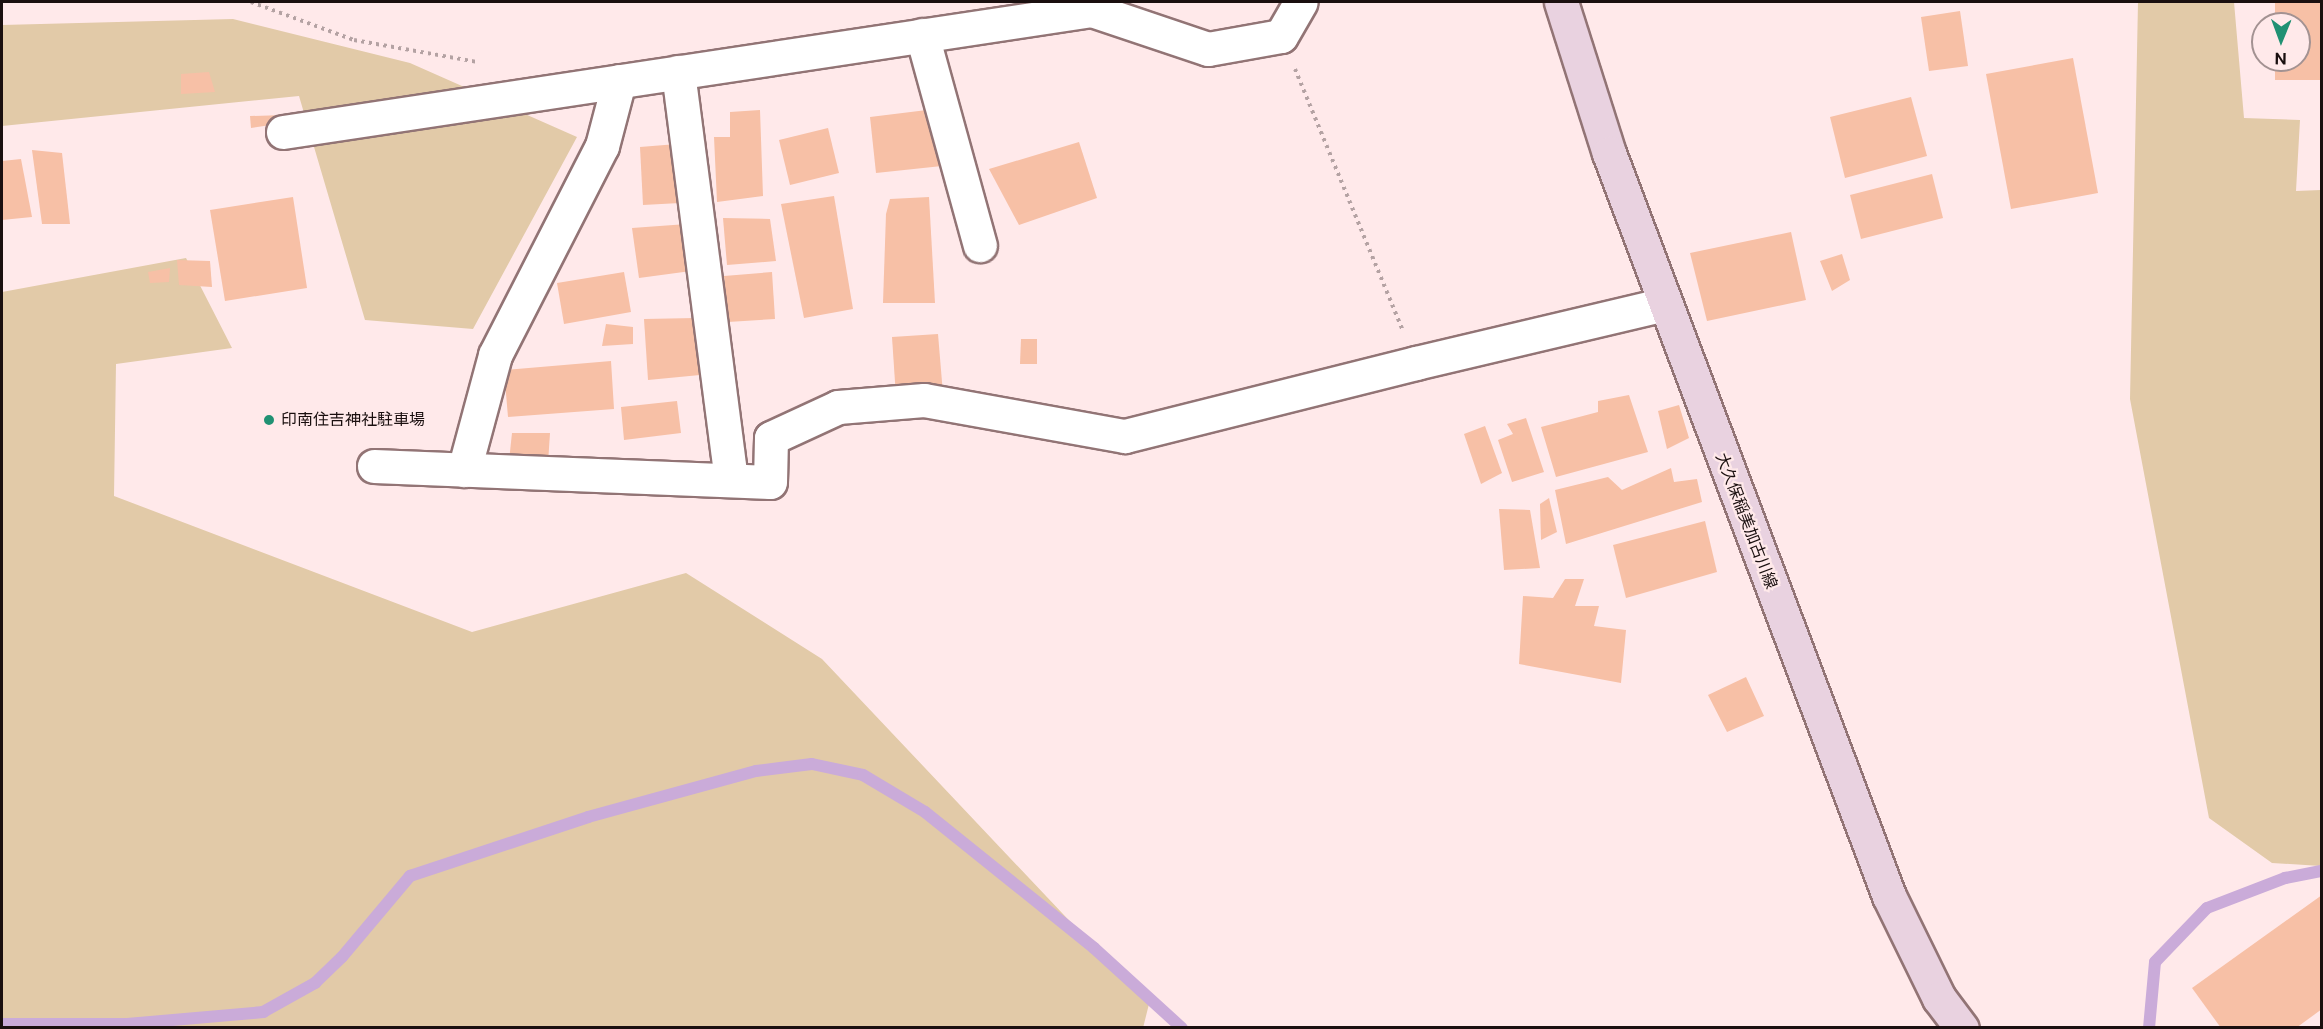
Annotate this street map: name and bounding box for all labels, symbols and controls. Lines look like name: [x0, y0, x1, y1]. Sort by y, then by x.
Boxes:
north arrow: [2251, 12, 2311, 72]
text: N: [2274, 49, 2287, 68]
place label: 印南住吉神社駐車場: [281, 410, 425, 430]
marker: 印南住吉神社駐車場: [262, 413, 276, 427]
street label: 大久保稲美加古川線: [1711, 450, 1781, 592]

